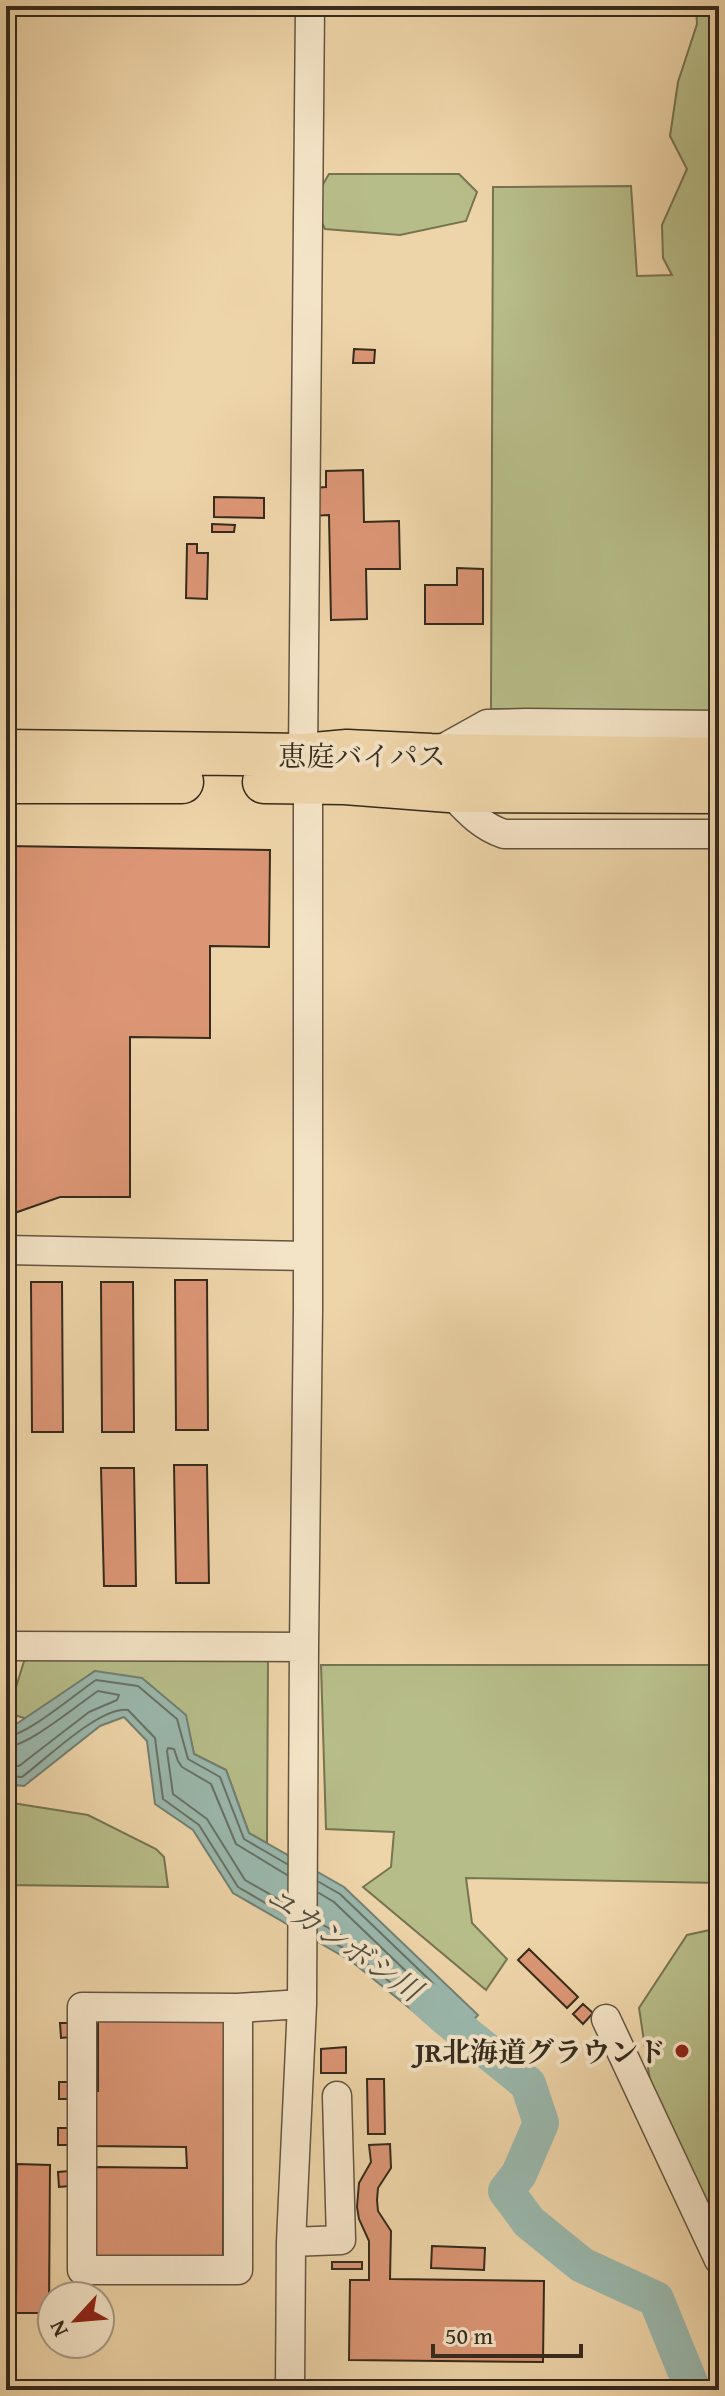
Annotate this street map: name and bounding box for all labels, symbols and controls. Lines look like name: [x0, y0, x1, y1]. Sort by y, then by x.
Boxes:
street label: 恵庭バイパス: [278, 735, 446, 776]
water label: ユカンボシ川: [257, 1874, 433, 2013]
place label: JR北海道グラウンド: [411, 2031, 666, 2072]
marker: JR北海道グラウンド: [673, 2042, 691, 2060]
north arrow: [36, 2280, 116, 2360]
scale bar: [433, 2308, 581, 2358]
text: N: [40, 2315, 76, 2342]
text: 50 m: [445, 2318, 493, 2353]

